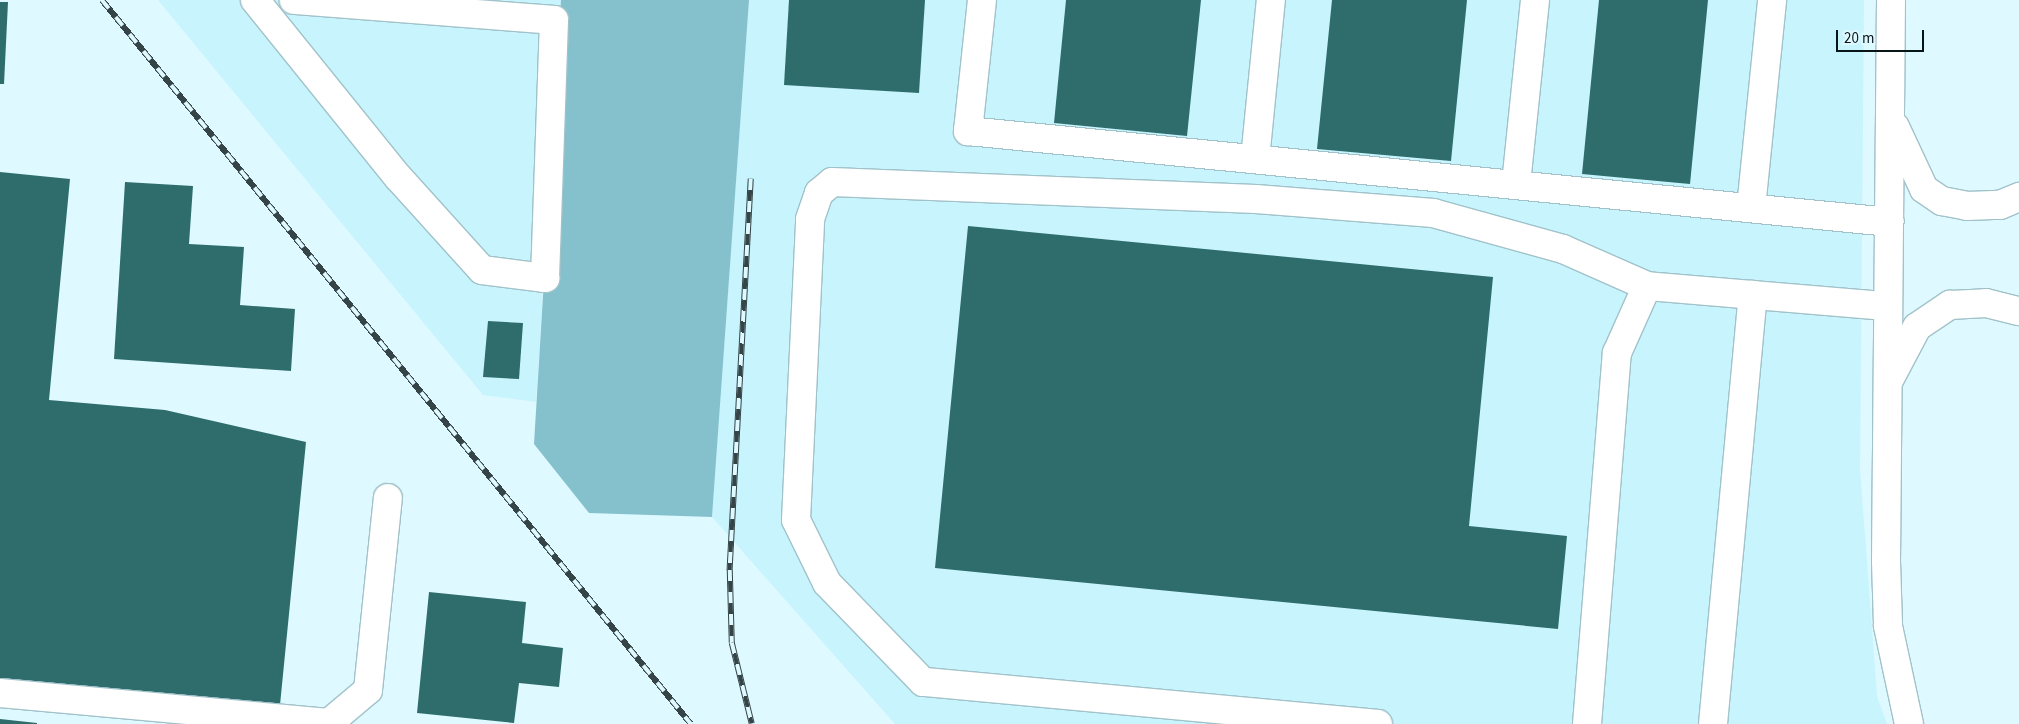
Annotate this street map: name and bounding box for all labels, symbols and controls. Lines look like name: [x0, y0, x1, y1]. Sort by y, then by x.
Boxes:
scale bar: [1839, 20, 1926, 52]
text: 20 m: [1844, 28, 1874, 49]

